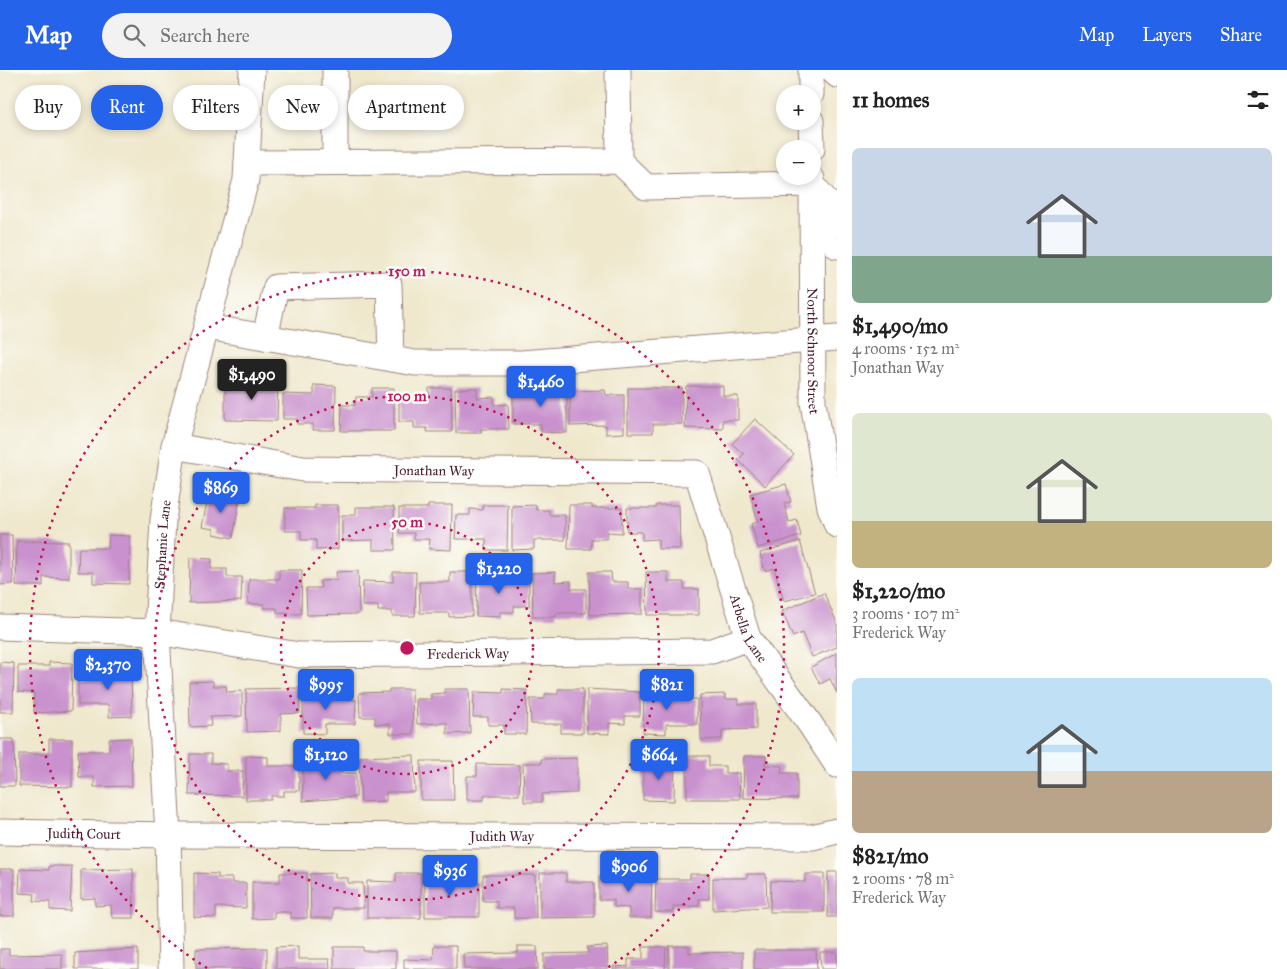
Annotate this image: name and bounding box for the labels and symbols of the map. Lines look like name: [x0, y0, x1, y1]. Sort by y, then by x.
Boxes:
text: 150 m: [388, 262, 426, 280]
street label: North Schnoor Street: [803, 288, 823, 416]
pin: $1,490: [211, 358, 293, 401]
pin: $1,460: [500, 366, 582, 408]
text: 100 m: [387, 387, 427, 405]
street label: Jonathan Way: [392, 462, 475, 480]
pin: $869: [191, 472, 251, 514]
street label: Stephanie Lane: [151, 499, 175, 590]
text: 50 m: [391, 513, 423, 531]
pin: $1,220: [458, 552, 540, 595]
street label: Arbella Lane: [726, 591, 771, 666]
centre of rings: [398, 639, 416, 657]
street label: Frederick Way: [427, 645, 510, 663]
pin: $2,370: [67, 648, 149, 691]
pin: $995: [296, 668, 356, 711]
pin: $821: [637, 668, 697, 711]
pin: $1,120: [285, 738, 367, 781]
pin: $664: [629, 738, 689, 781]
street label: Judith Court: [45, 825, 121, 843]
street label: Judith Way: [468, 828, 535, 846]
pin: $906: [599, 850, 659, 893]
pin: $936: [420, 854, 480, 897]

